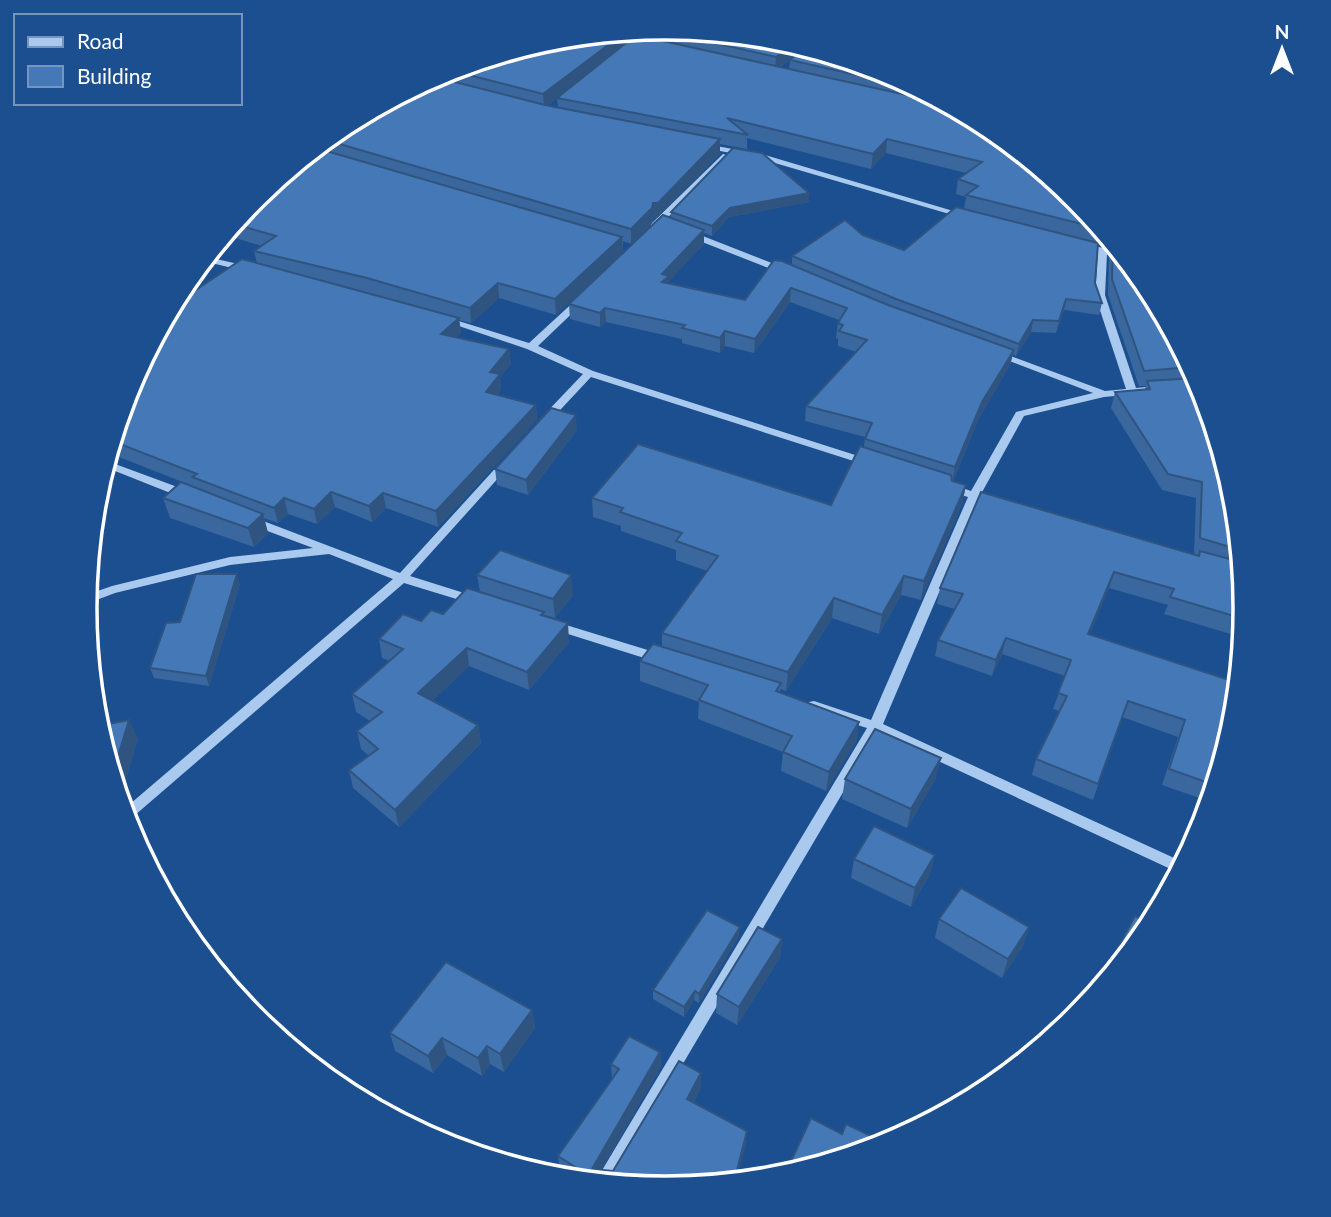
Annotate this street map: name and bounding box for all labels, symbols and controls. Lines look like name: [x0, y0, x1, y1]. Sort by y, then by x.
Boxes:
legend: [14, 14, 242, 105]
north arrow: [1247, 14, 1317, 84]
text: N: [1275, 20, 1289, 43]
text: Road: [77, 28, 124, 53]
text: Building: [77, 63, 152, 88]

